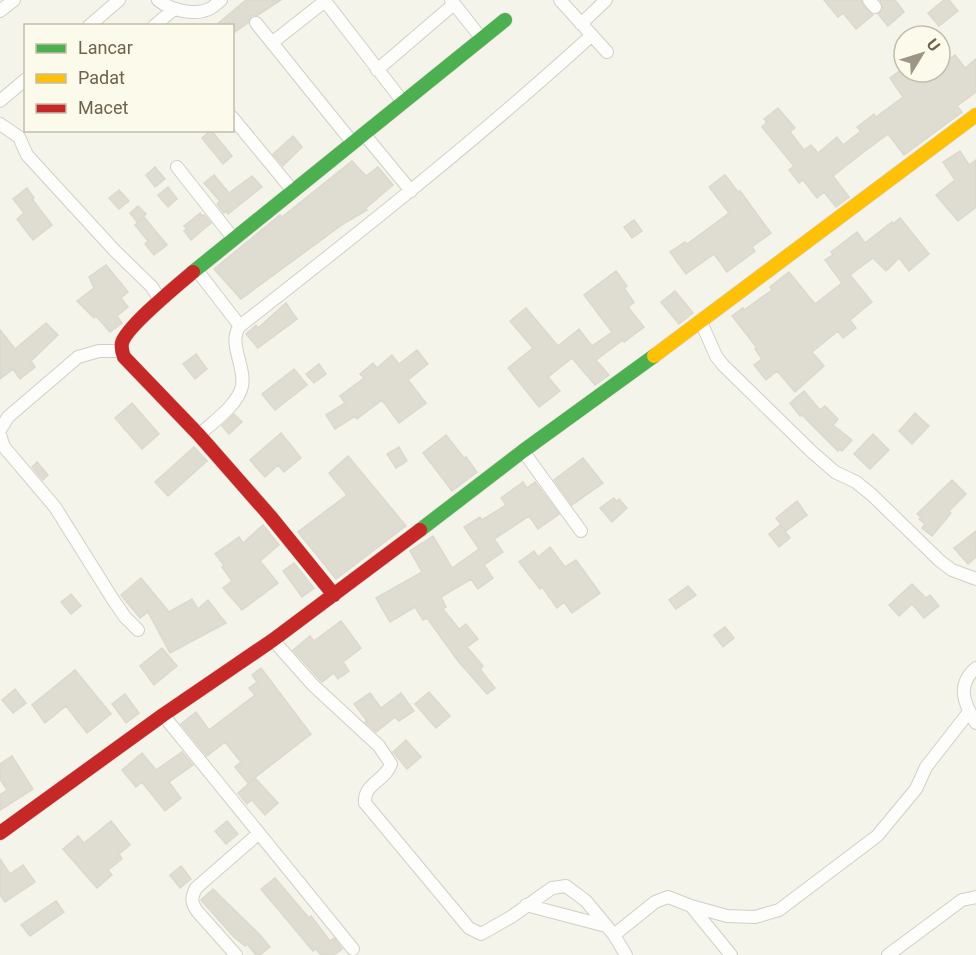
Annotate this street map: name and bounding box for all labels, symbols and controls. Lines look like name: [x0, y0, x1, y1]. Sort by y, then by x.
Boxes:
legend: [24, 24, 234, 132]
north arrow: [892, 24, 952, 84]
text: U: [923, 35, 944, 55]
text: Lancar: [78, 37, 133, 58]
text: Padat: [78, 67, 125, 88]
text: Macet: [78, 97, 128, 118]

